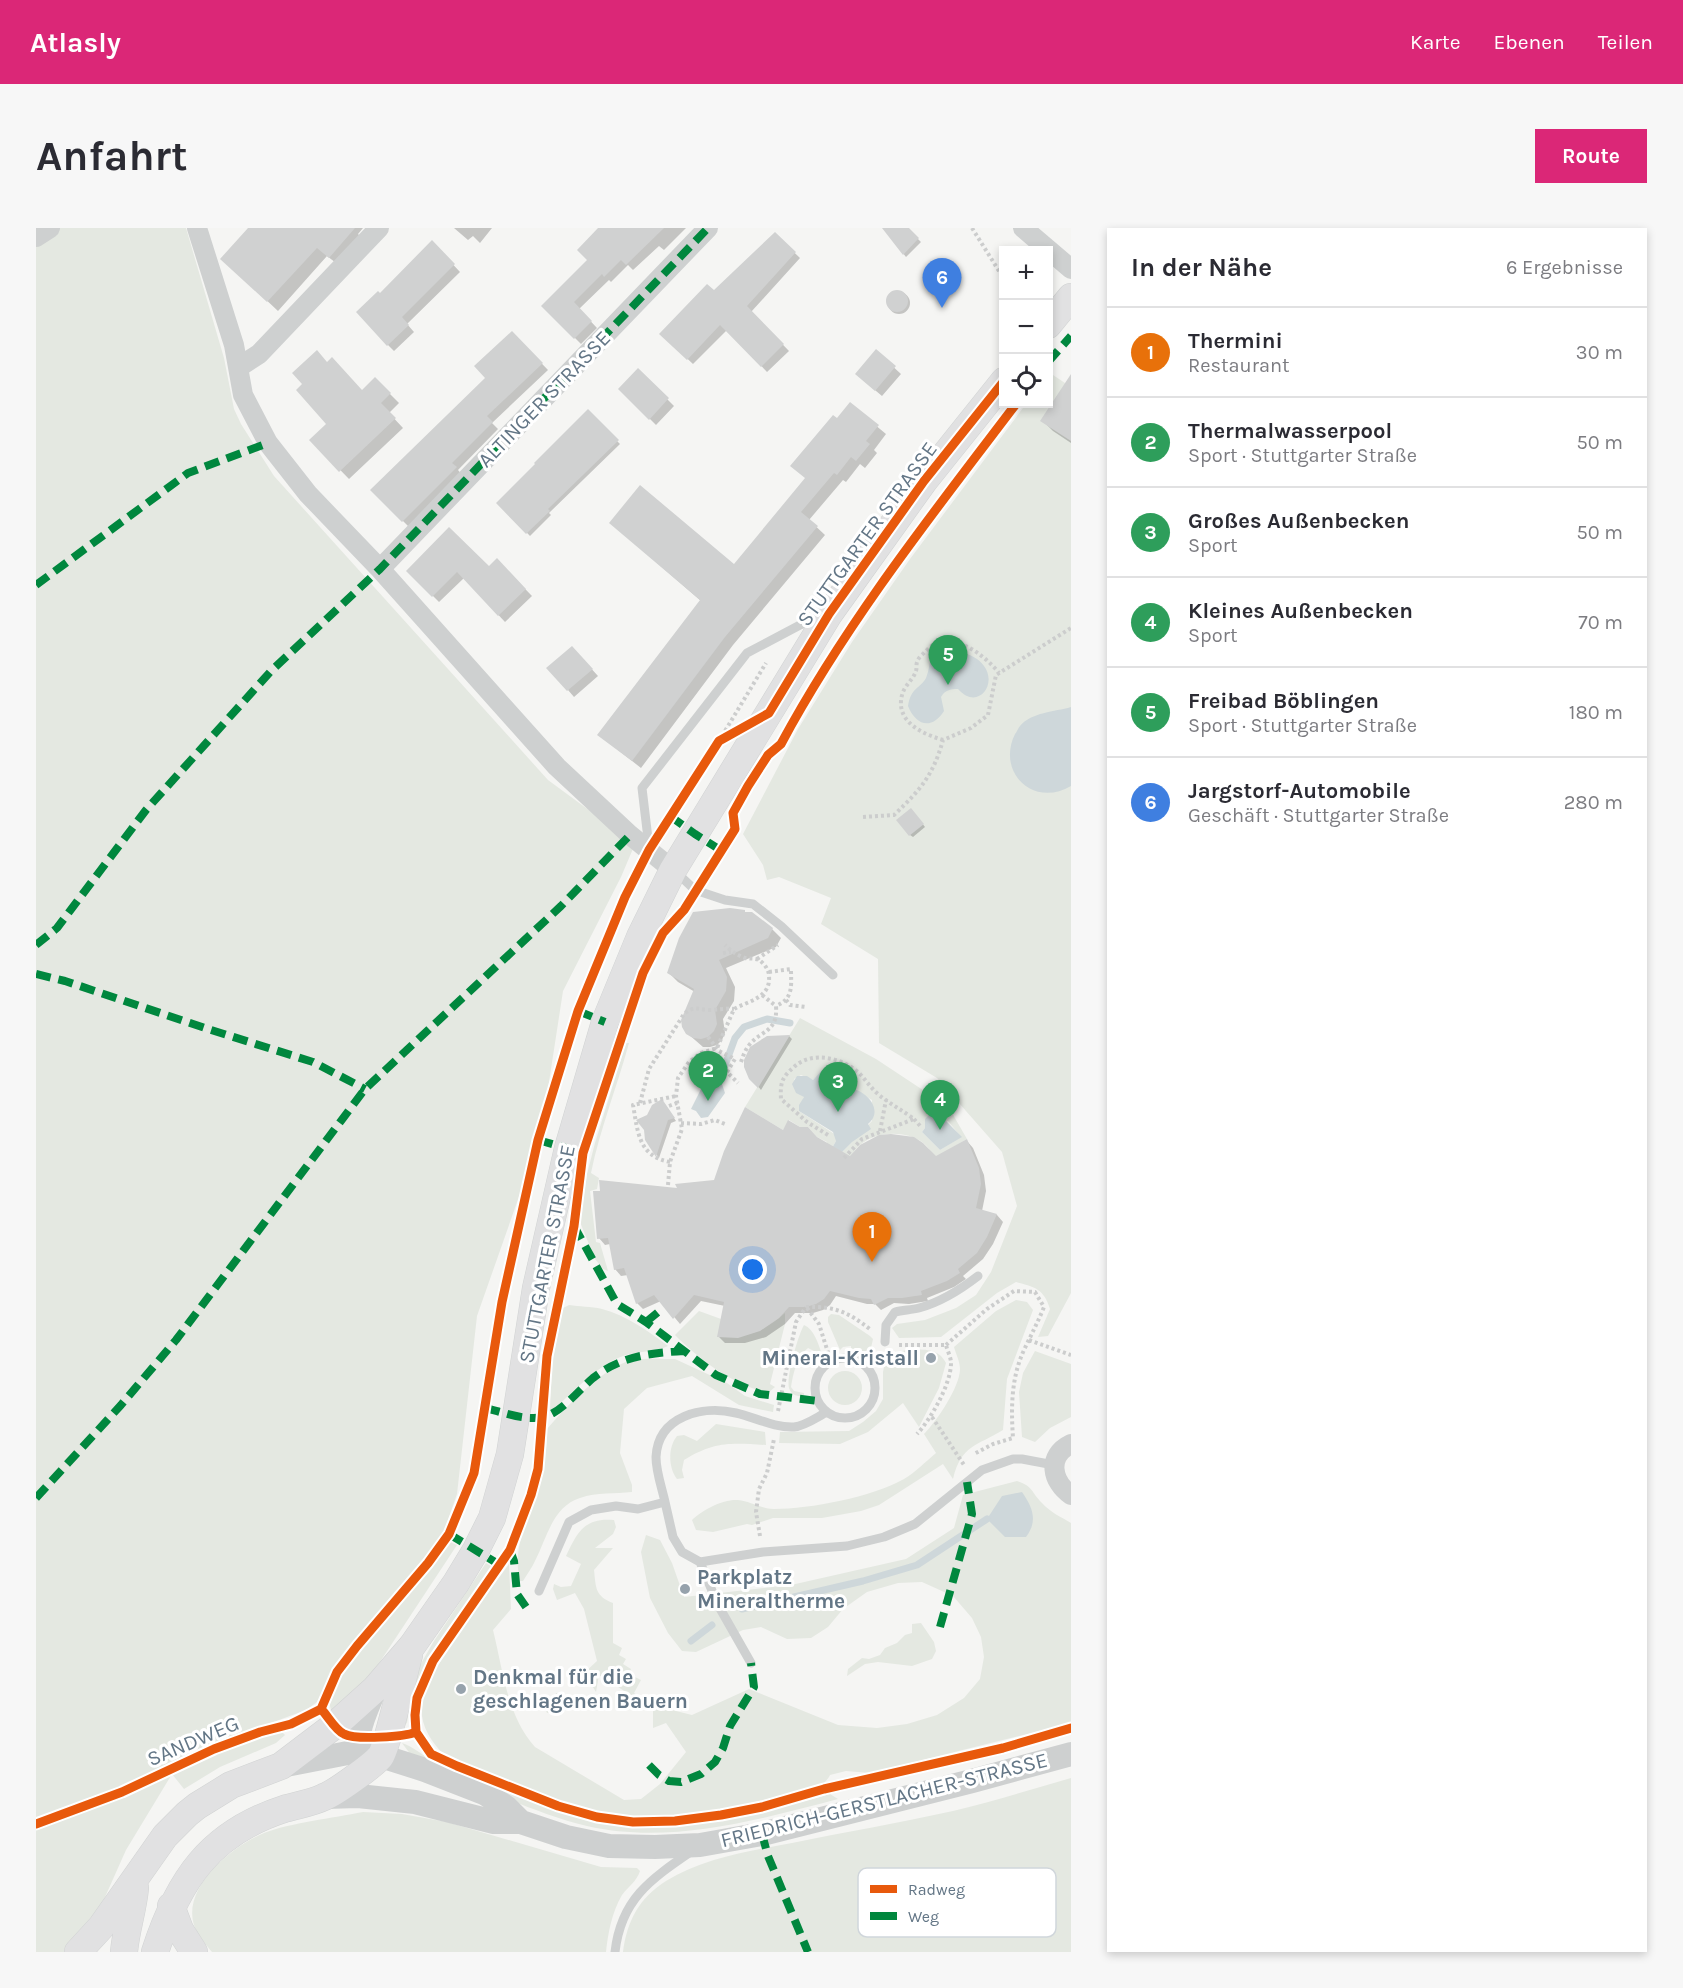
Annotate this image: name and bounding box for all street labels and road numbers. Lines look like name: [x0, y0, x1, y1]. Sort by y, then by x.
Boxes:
street label: ALTINGER STRASSE: [473, 326, 615, 472]
street label: STUTTGARTER STRASSE: [792, 437, 942, 631]
street label: STUTTGARTER STRASSE: [514, 1143, 580, 1365]
street label: SANDWEG: [144, 1711, 242, 1771]
street label: FRIEDRICH-GERSTLACHER-STRASSE: [718, 1748, 1050, 1852]

